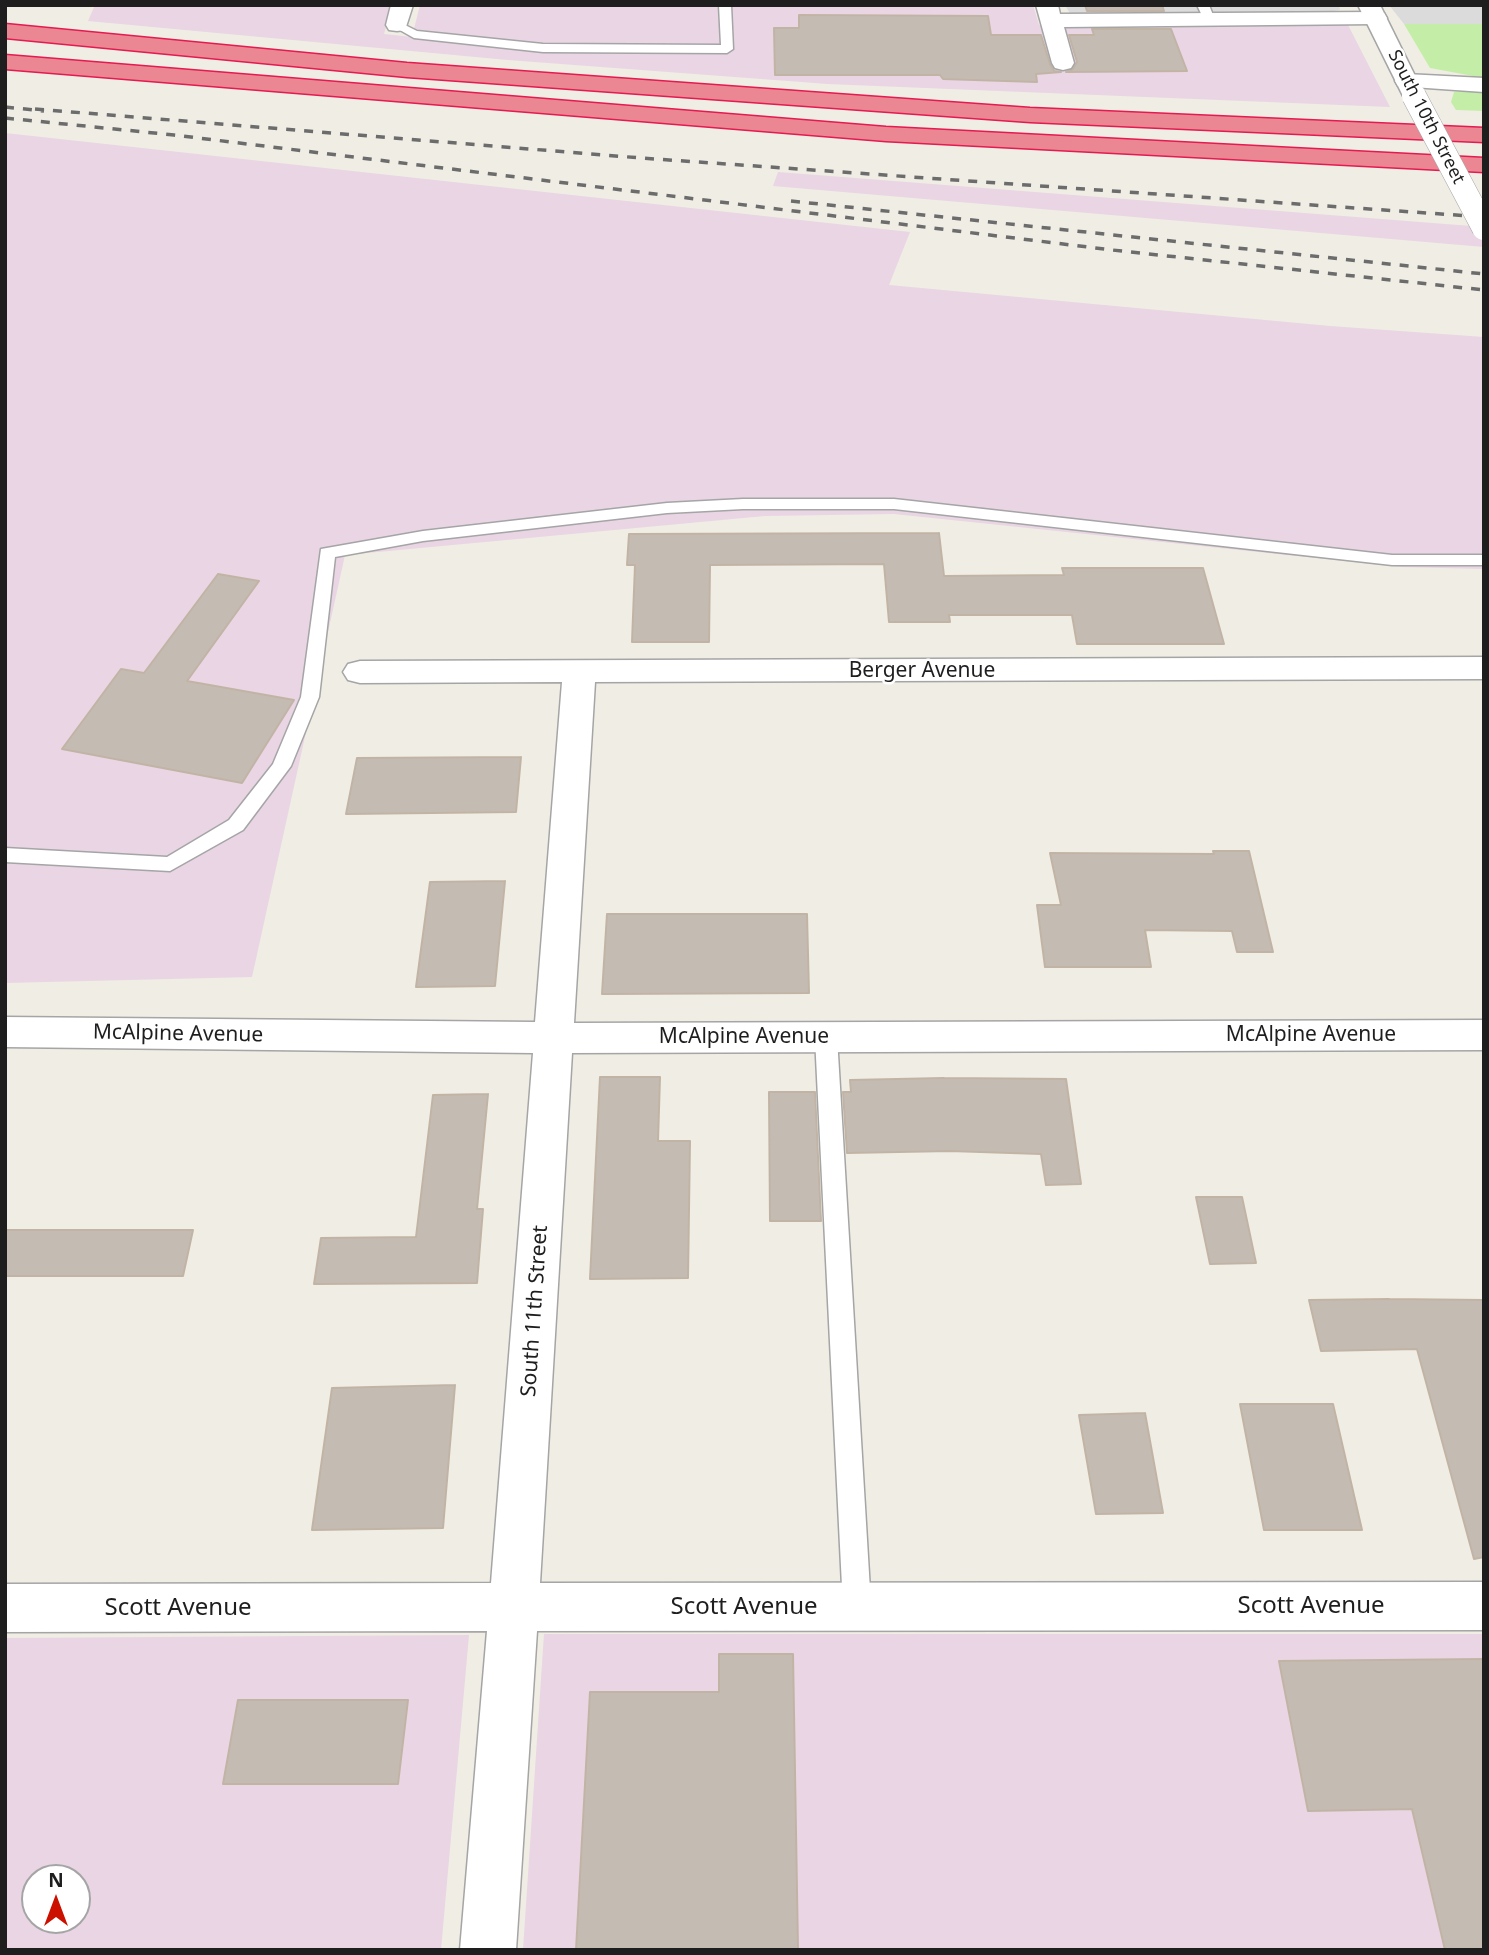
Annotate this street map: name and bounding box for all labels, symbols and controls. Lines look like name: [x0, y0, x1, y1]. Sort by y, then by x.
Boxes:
street label: South 10th Street: [1383, 46, 1469, 188]
street label: Berger Avenue: [849, 658, 995, 684]
street label: McAlpine Avenue: [93, 1020, 263, 1048]
street label: McAlpine Avenue: [1226, 1022, 1396, 1048]
street label: McAlpine Avenue: [659, 1024, 829, 1050]
street label: South 11th Street: [516, 1224, 554, 1398]
street label: Scott Avenue: [1237, 1592, 1385, 1620]
street label: Scott Avenue: [670, 1593, 818, 1621]
street label: Scott Avenue: [104, 1594, 252, 1622]
north arrow: [21, 1864, 91, 1934]
text: N: [48, 1867, 64, 1893]

